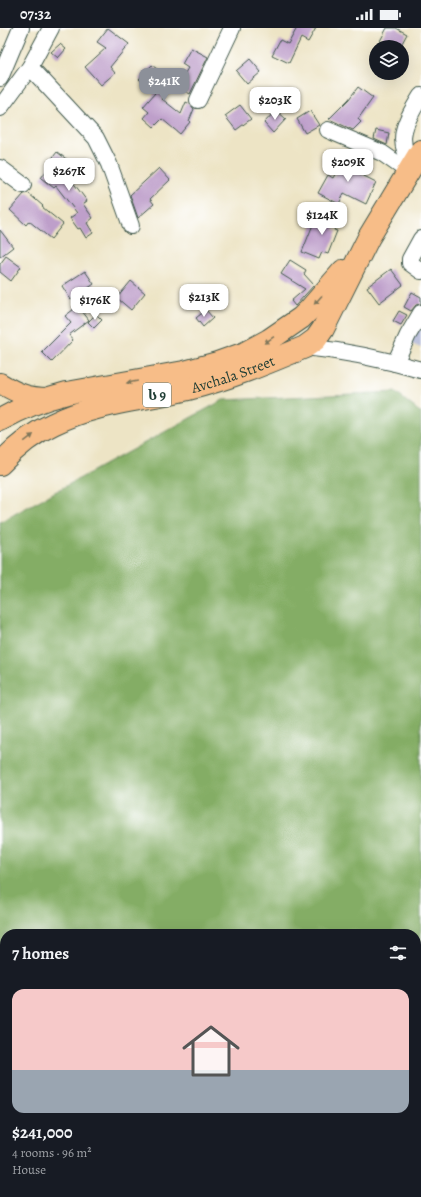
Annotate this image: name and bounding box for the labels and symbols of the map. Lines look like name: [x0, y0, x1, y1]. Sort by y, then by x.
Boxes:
pin: $241K: [136, 68, 192, 102]
pin: $203K: [247, 87, 303, 121]
pin: $209K: [320, 149, 376, 183]
pin: $267K: [41, 158, 97, 192]
pin: $124K: [294, 202, 350, 236]
pin: $213K: [176, 284, 232, 318]
pin: $176K: [67, 287, 123, 321]
one-way arrow: [314, 295, 323, 305]
one-way arrow: [264, 336, 274, 344]
street label: Avchala Street: [188, 351, 278, 398]
one-way arrow: [126, 379, 138, 385]
road number: ს 9: [143, 383, 171, 407]
one-way arrow: [24, 434, 35, 443]

